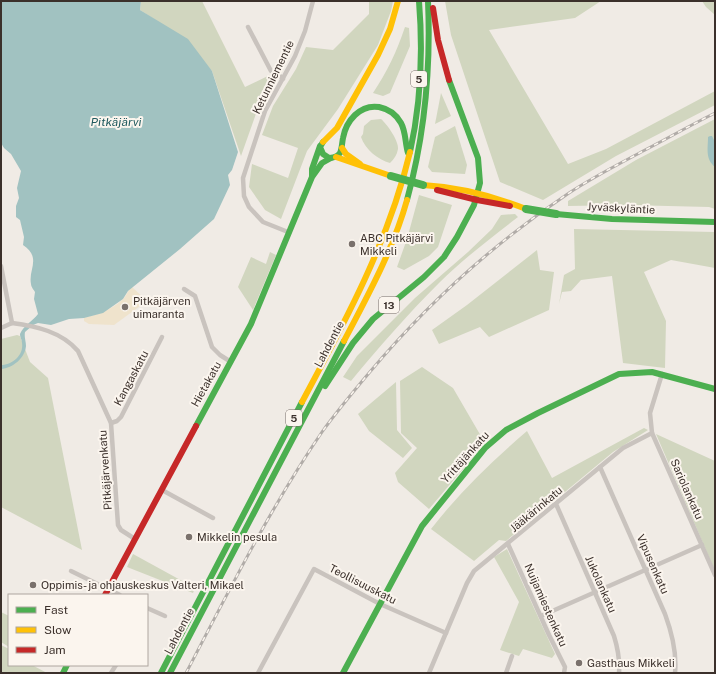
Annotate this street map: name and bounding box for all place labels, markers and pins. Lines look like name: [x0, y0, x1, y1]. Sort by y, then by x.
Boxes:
place label: ABC Pitkäjärvi Mikkeli: [360, 232, 433, 257]
marker: ABC Pitkäjärvi Mikkeli: [347, 239, 357, 249]
place label: Pitkäjärven uimaranta: [133, 295, 191, 320]
marker: Pitkäjärven uimaranta: [120, 302, 130, 312]
place label: Mikkelin pesula: [197, 531, 277, 543]
marker: Mikkelin pesula: [184, 532, 194, 542]
place label: Oppimis- ja ohjauskeskus Valteri, Mikael: [41, 579, 244, 591]
marker: Oppimis- ja ohjauskeskus Valteri, Mikael: [28, 580, 38, 590]
place label: Gasthaus Mikkeli: [587, 657, 675, 669]
marker: Gasthaus Mikkeli: [574, 658, 584, 668]

